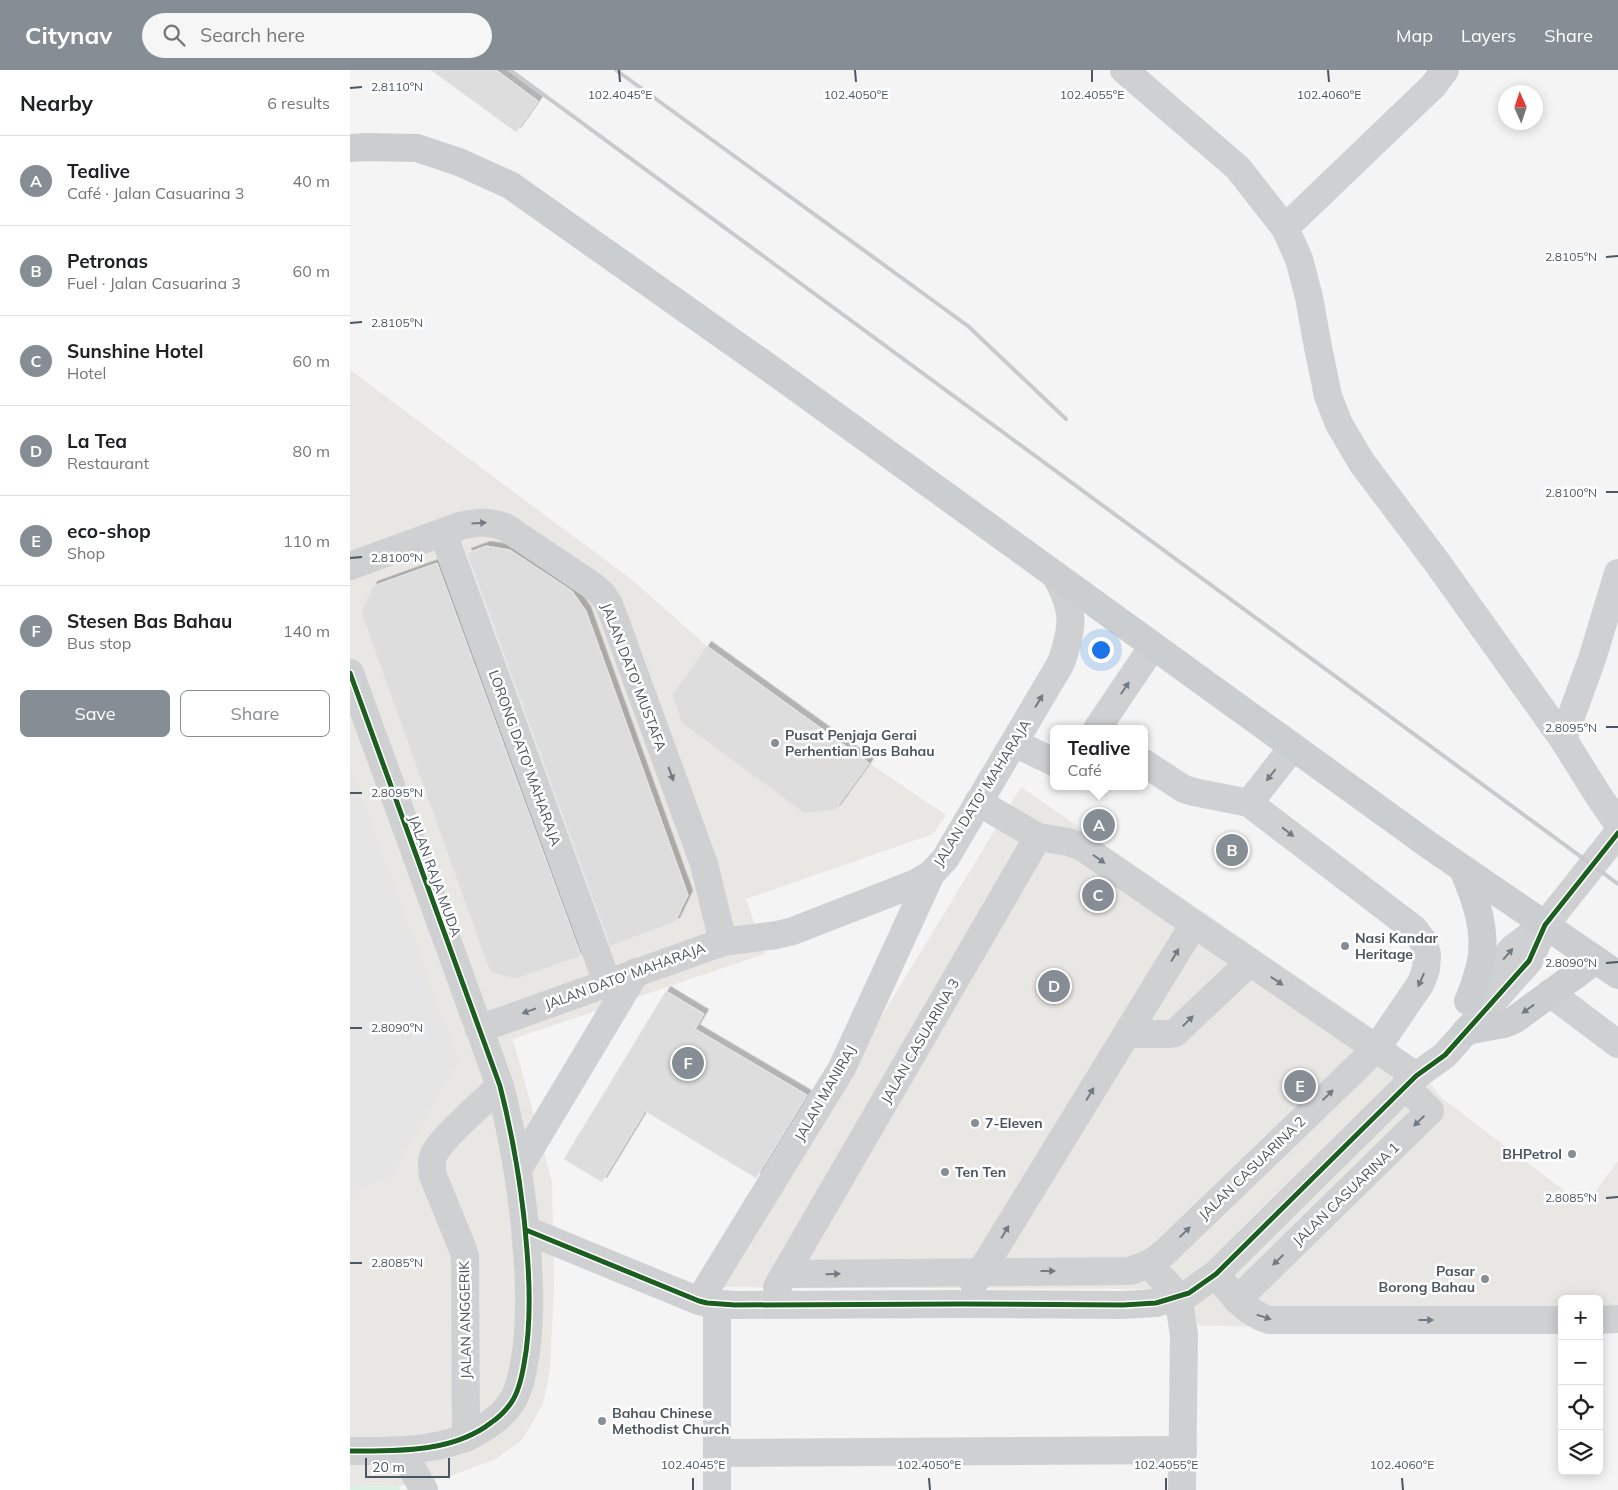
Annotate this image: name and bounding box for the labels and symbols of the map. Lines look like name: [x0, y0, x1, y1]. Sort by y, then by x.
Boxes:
text: 2.8110°N: [371, 79, 423, 94]
north arrow: [1498, 85, 1543, 130]
text: 102.4045°E: [588, 87, 652, 102]
text: 102.4050°E: [824, 87, 888, 102]
text: 102.4055°E: [1060, 87, 1124, 102]
text: 102.4060°E: [1297, 87, 1361, 102]
text: 2.8105°N: [1545, 249, 1597, 264]
text: 2.8105°N: [371, 315, 423, 330]
text: 2.8100°N: [1545, 485, 1597, 500]
one-way arrow: [471, 519, 487, 527]
text: 2.8100°N: [371, 550, 423, 565]
street label: JALAN DATO' MUSTAFA: [597, 600, 671, 754]
your location: [1088, 637, 1114, 663]
street label: LORONG DATO' MAHARAJA: [485, 668, 565, 849]
one-way arrow: [1120, 682, 1129, 695]
one-way arrow: [1034, 694, 1043, 707]
street label: JALAN DATO' MAHARAJA: [929, 716, 1035, 870]
text: 2.8095°N: [1545, 720, 1597, 735]
place label: Pusat Penjaja Gerai Perhentian Bas Bahau: [785, 726, 935, 760]
marker: Pusat Penjaja Gerai Perhentian Bas Bahau: [769, 737, 781, 749]
one-way arrow: [668, 766, 675, 781]
one-way arrow: [1265, 768, 1276, 781]
text: 2.8095°N: [371, 785, 423, 800]
pin: A: [1083, 806, 1115, 844]
street label: JALAN RAJA MUDA: [405, 813, 466, 940]
one-way arrow: [1281, 827, 1294, 838]
pin: B: [1216, 831, 1248, 869]
one-way arrow: [1093, 854, 1106, 864]
pin: C: [1082, 876, 1114, 914]
place label: Nasi Kandar Heritage: [1355, 929, 1439, 963]
street label: JALAN DATO' MAHARAJA: [542, 938, 709, 1014]
marker: Nasi Kandar Heritage: [1339, 940, 1351, 952]
one-way arrow: [1503, 947, 1514, 960]
one-way arrow: [1170, 948, 1179, 962]
text: 2.8090°N: [1545, 955, 1597, 970]
pin: D: [1038, 967, 1070, 1005]
one-way arrow: [1416, 973, 1424, 987]
street label: JALAN CASUARINA 3: [877, 975, 963, 1107]
one-way arrow: [1270, 976, 1284, 986]
one-way arrow: [1521, 1004, 1535, 1014]
one-way arrow: [521, 1008, 536, 1015]
one-way arrow: [1182, 1015, 1194, 1027]
text: 2.8090°N: [371, 1020, 423, 1035]
street label: JALAN MANIRAJ: [790, 1042, 860, 1144]
pin: F: [672, 1044, 704, 1082]
pin: E: [1284, 1067, 1316, 1105]
one-way arrow: [1086, 1087, 1095, 1100]
one-way arrow: [1321, 1090, 1333, 1102]
street label: JALAN CASUARINA 2: [1195, 1112, 1309, 1224]
place label: 7-Eleven: [985, 1114, 1043, 1132]
one-way arrow: [1414, 1115, 1426, 1127]
marker: 7-Eleven: [969, 1117, 981, 1129]
street label: JALAN CASUARINA 1: [1289, 1138, 1403, 1250]
place label: BHPetrol: [1502, 1145, 1562, 1163]
marker: BHPetrol: [1566, 1148, 1578, 1160]
place label: Ten Ten: [955, 1163, 1006, 1181]
marker: Ten Ten: [939, 1166, 951, 1178]
text: 2.8085°N: [1545, 1190, 1597, 1205]
one-way arrow: [1001, 1226, 1010, 1239]
one-way arrow: [1179, 1226, 1191, 1238]
one-way arrow: [1272, 1253, 1284, 1265]
text: 2.8085°N: [371, 1255, 423, 1270]
street label: JALAN ANGGERIK: [455, 1260, 475, 1379]
place label: Pasar Borong Bahau: [1379, 1262, 1475, 1296]
one-way arrow: [1040, 1267, 1056, 1275]
one-way arrow: [825, 1269, 841, 1277]
marker: Pasar Borong Bahau: [1479, 1273, 1491, 1285]
one-way arrow: [1257, 1314, 1272, 1322]
one-way arrow: [1418, 1316, 1434, 1324]
place label: Bahau Chinese Methodist Church: [612, 1404, 730, 1438]
marker: Bahau Chinese Methodist Church: [596, 1415, 608, 1427]
scale bar: [365, 1455, 450, 1478]
text: 102.4045°E: [661, 1457, 725, 1472]
text: 102.4050°E: [897, 1457, 961, 1472]
text: 102.4055°E: [1134, 1457, 1198, 1472]
text: 102.4060°E: [1370, 1457, 1434, 1472]

